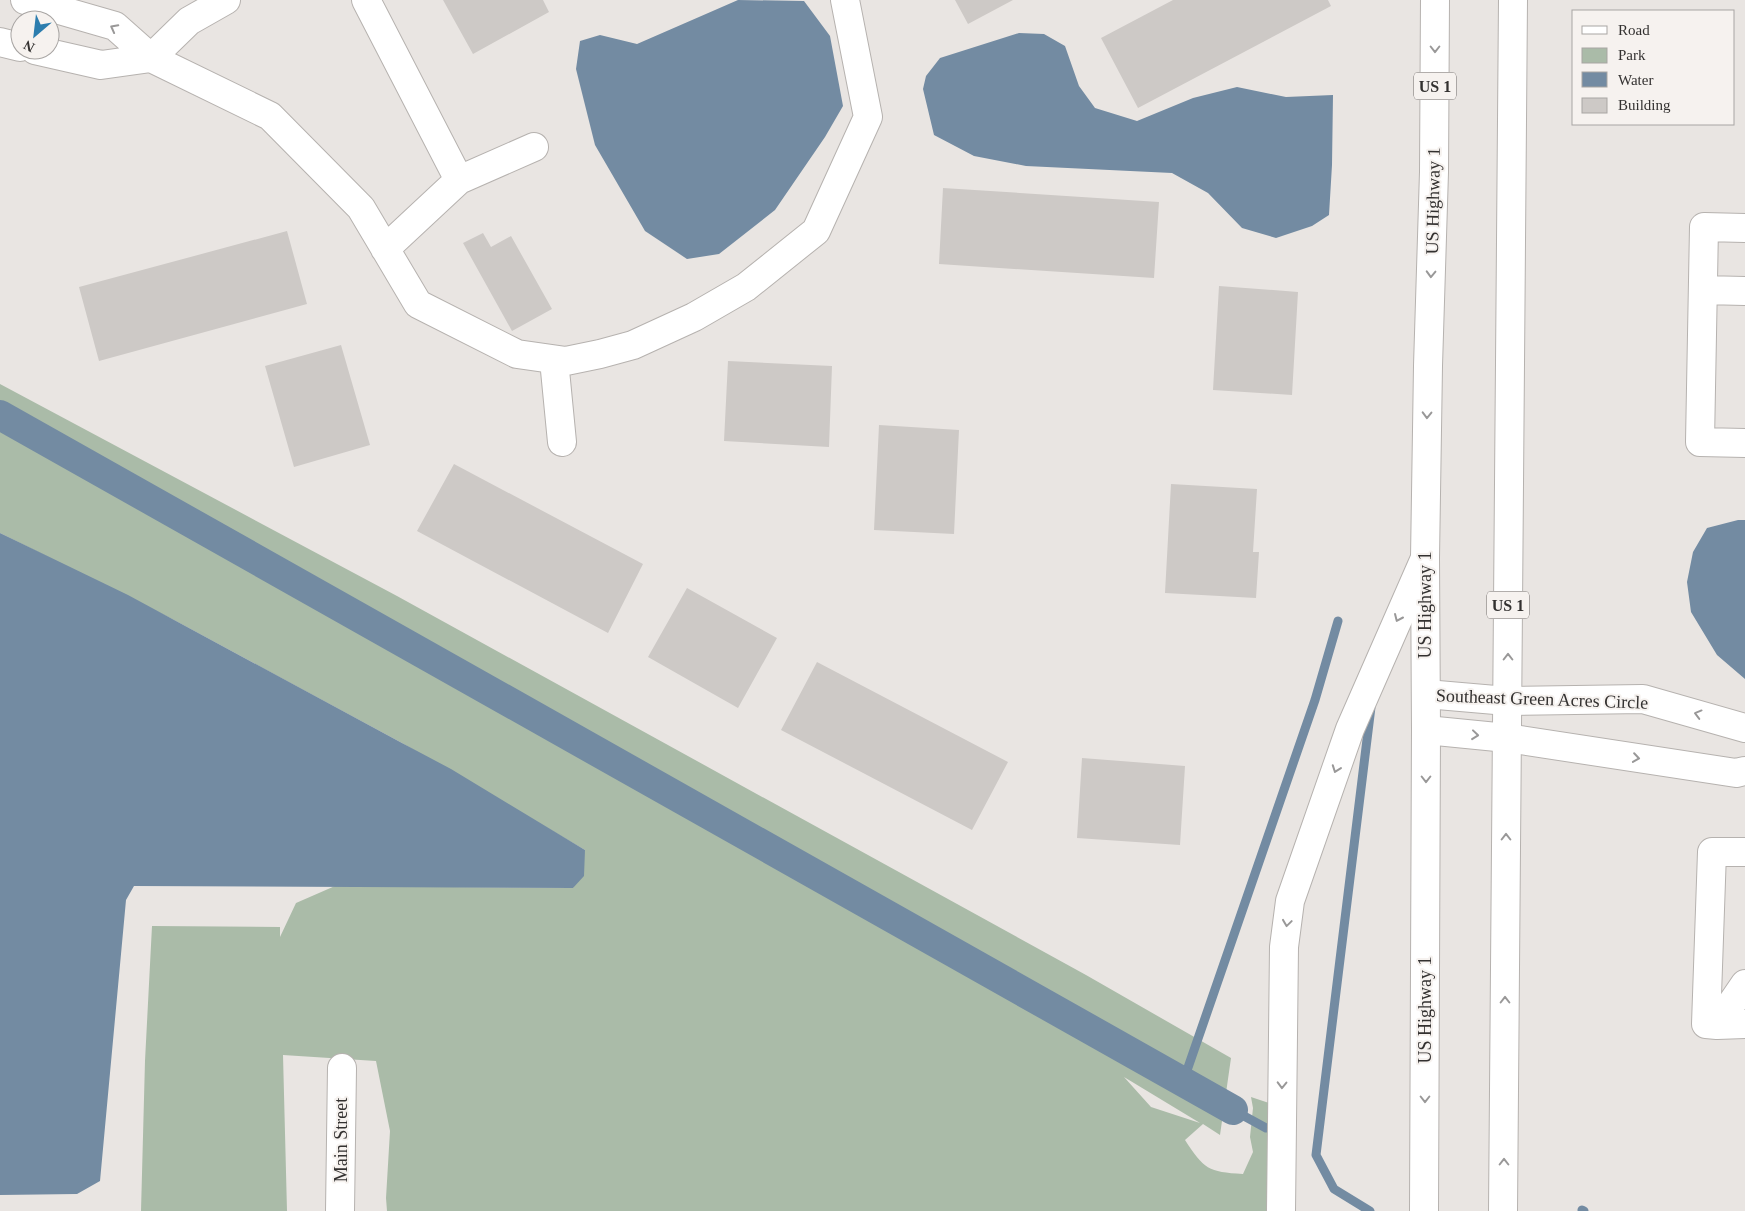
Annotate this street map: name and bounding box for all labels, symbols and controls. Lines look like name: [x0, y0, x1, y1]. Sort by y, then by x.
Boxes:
north arrow: [10, 10, 60, 60]
legend: [1572, 10, 1735, 125]
text: Road: [1618, 22, 1650, 38]
one-way arrow: [110, 24, 119, 34]
text: N: [21, 37, 37, 55]
one-way arrow: [1430, 45, 1440, 53]
text: Park: [1618, 47, 1646, 63]
road number: US 1: [1414, 72, 1456, 100]
text: Water: [1618, 72, 1653, 88]
text: Building: [1618, 97, 1671, 113]
street label: US Highway 1: [1422, 147, 1444, 255]
one-way arrow: [1426, 270, 1436, 278]
one-way arrow: [1422, 412, 1432, 419]
street label: US Highway 1: [1415, 552, 1435, 659]
road number: US 1: [1487, 592, 1529, 618]
one-way arrow: [1393, 613, 1404, 622]
one-way arrow: [1502, 653, 1513, 661]
street label: Southeast Green Acres Circle: [1435, 685, 1649, 713]
one-way arrow: [1695, 710, 1703, 720]
one-way arrow: [1471, 729, 1479, 740]
one-way arrow: [1631, 752, 1640, 762]
one-way arrow: [1332, 764, 1342, 772]
one-way arrow: [1421, 776, 1431, 783]
one-way arrow: [1501, 833, 1511, 841]
one-way arrow: [1282, 919, 1293, 927]
street label: US Highway 1: [1415, 957, 1435, 1064]
one-way arrow: [1500, 996, 1510, 1004]
one-way arrow: [1277, 1082, 1287, 1090]
one-way arrow: [1420, 1096, 1430, 1103]
street label: Main Street: [331, 1098, 351, 1182]
one-way arrow: [1498, 1158, 1509, 1166]

